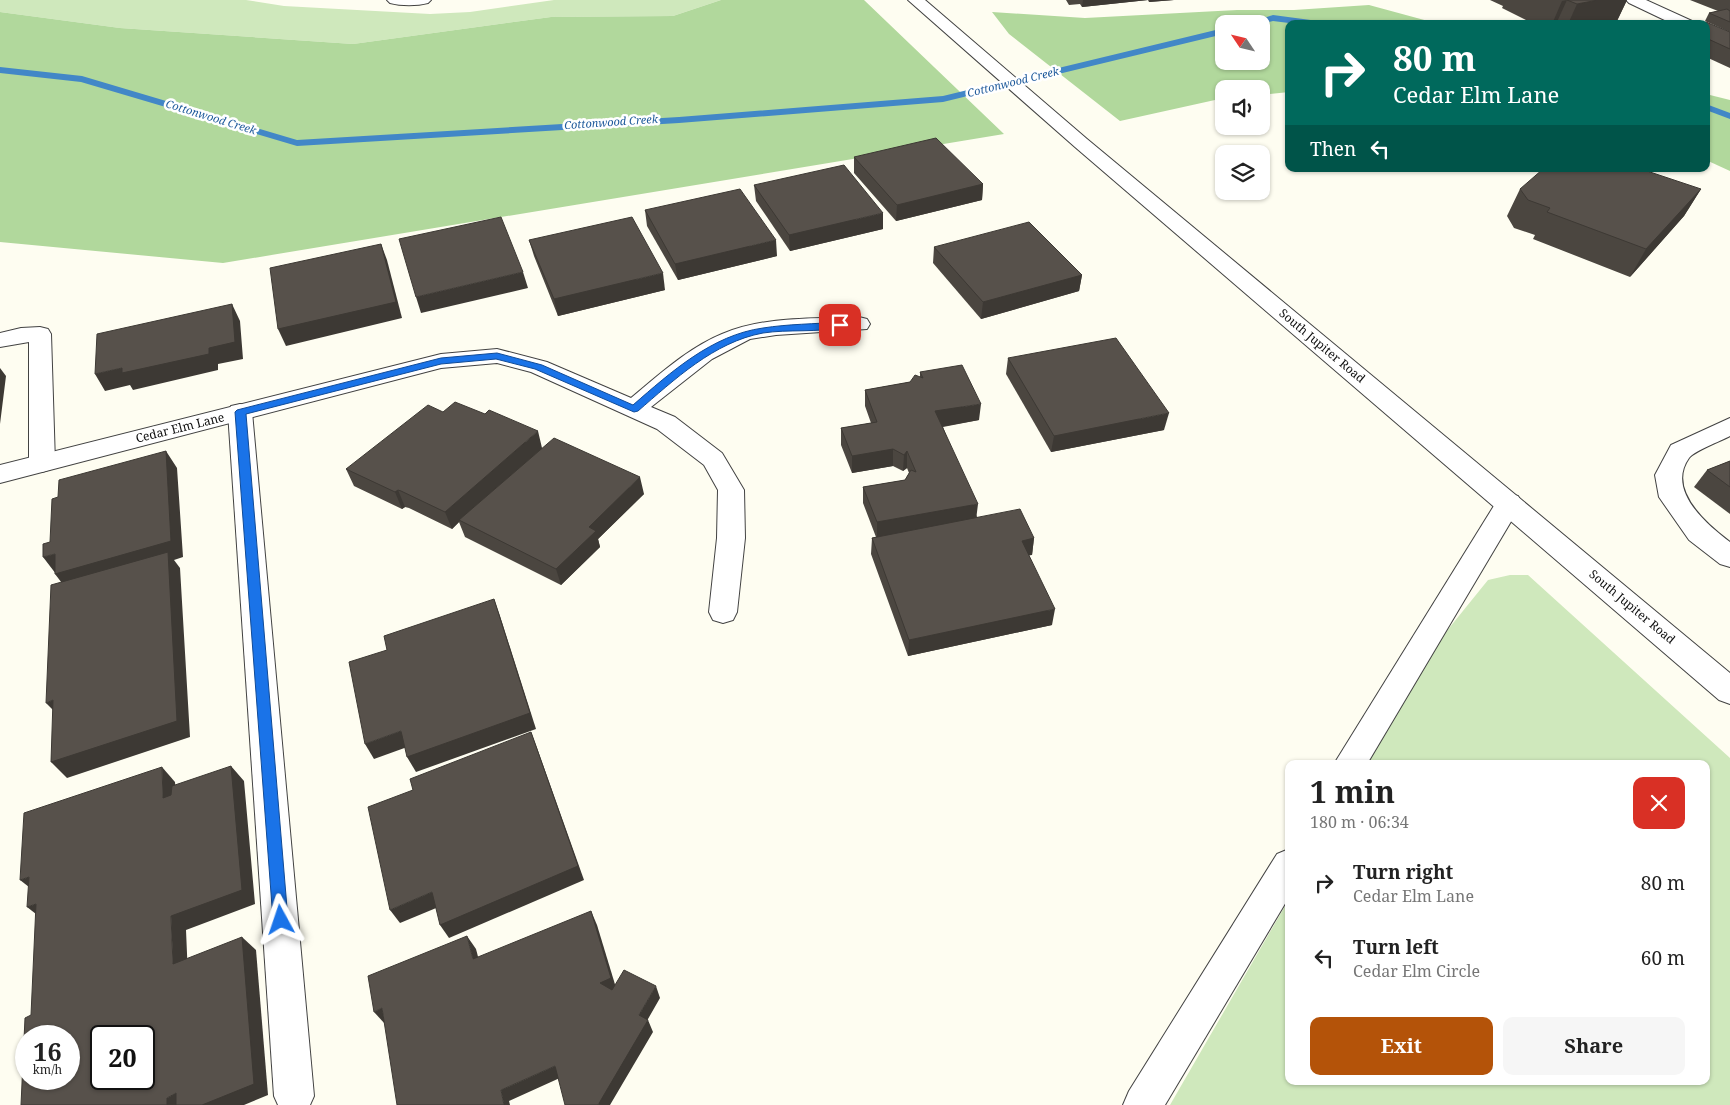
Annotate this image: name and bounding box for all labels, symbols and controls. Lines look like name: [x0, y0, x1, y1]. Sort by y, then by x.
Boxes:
north arrow: [1215, 15, 1270, 70]
map controls: [1215, 15, 1270, 200]
text: 80 m: [1393, 34, 1476, 81]
icon: right: [1310, 40, 1375, 105]
water label: Cottonwood Creek: [965, 63, 1061, 100]
text: Cedar Elm Lane: [1393, 79, 1559, 109]
button: sound: [1215, 80, 1270, 135]
water label: Cottonwood Creek: [164, 96, 259, 138]
water label: Cottonwood Creek: [564, 111, 659, 132]
icon: left: [1366, 135, 1394, 163]
text: Then: [1310, 136, 1356, 162]
button: layers: [1215, 145, 1270, 200]
pin: [819, 304, 861, 346]
street label: South Jupiter Road: [1276, 305, 1369, 387]
icon: arrive: [826, 311, 854, 339]
street label: Cedar Elm Lane: [134, 408, 226, 447]
street label: South Jupiter Road: [1586, 566, 1679, 648]
text: 1 min: [1310, 771, 1395, 812]
button: close: [1633, 777, 1685, 829]
text: 180 m · 06:34: [1310, 811, 1409, 833]
text: Turn right: [1353, 859, 1453, 885]
icon: right: [1310, 869, 1338, 897]
text: 80 m: [1641, 870, 1685, 896]
text: Cedar Elm Lane: [1353, 885, 1474, 907]
position arrow: [254, 893, 306, 945]
text: Turn left: [1353, 934, 1439, 960]
icon: left: [1310, 944, 1338, 972]
text: 60 m: [1641, 945, 1685, 971]
text: Cedar Elm Circle: [1353, 960, 1480, 982]
button: Exit: [1310, 1017, 1493, 1075]
button: Share: [1503, 1017, 1685, 1075]
speed limit sign: 20: [90, 1025, 155, 1090]
text: 16: [33, 1034, 62, 1068]
text: km/h: [33, 1061, 62, 1078]

